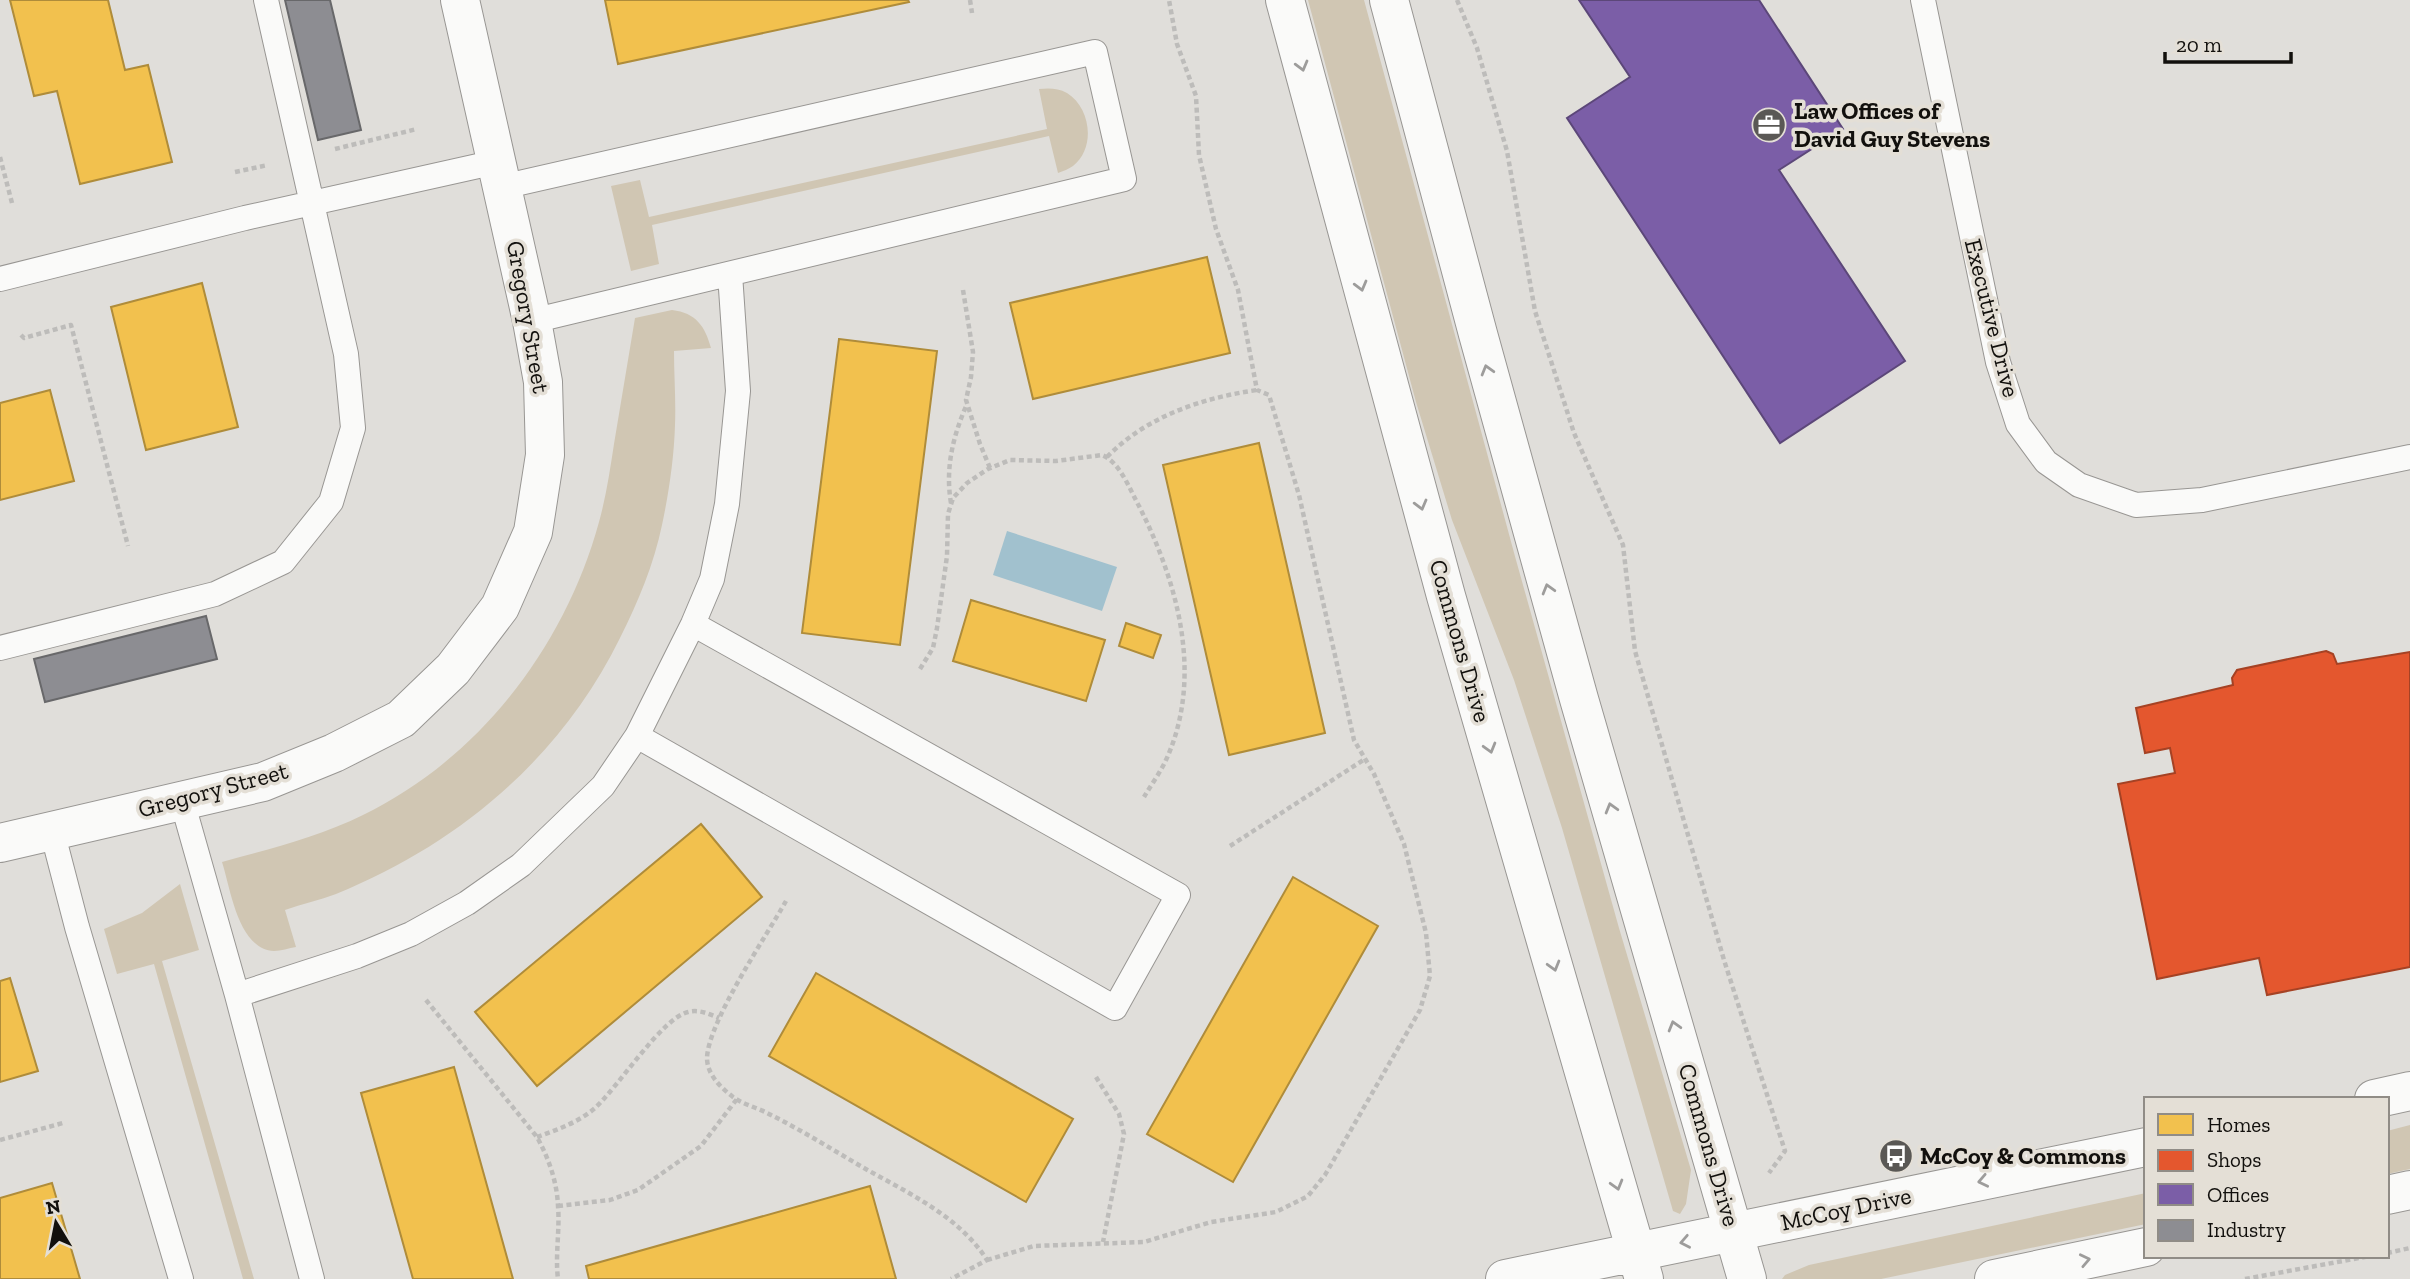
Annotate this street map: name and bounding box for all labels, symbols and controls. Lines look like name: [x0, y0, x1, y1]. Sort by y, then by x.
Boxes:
scale bar: [2165, 21, 2291, 65]
text: 20 m: [2176, 32, 2222, 57]
one-way arrow: [1294, 60, 1308, 72]
place label: Law Offices of David Guy Stevens: [1794, 96, 1990, 153]
office icon: Law Offices of David Guy Stevens: [1750, 106, 1788, 144]
street label: Executive Drive: [1959, 236, 2026, 400]
street label: Gregory Street: [501, 239, 556, 395]
one-way arrow: [1353, 280, 1367, 292]
one-way arrow: [1481, 364, 1496, 376]
one-way arrow: [1413, 499, 1428, 511]
street label: Commons Drive: [1423, 556, 1498, 725]
one-way arrow: [1542, 583, 1557, 595]
one-way arrow: [1482, 741, 1497, 753]
street label: Gregory Street: [135, 756, 291, 823]
one-way arrow: [1604, 802, 1619, 814]
one-way arrow: [1545, 960, 1560, 972]
one-way arrow: [1668, 1020, 1683, 1032]
street label: Commons Drive: [1672, 1060, 1747, 1229]
legend: [2144, 1097, 2389, 1258]
text: Homes: [2207, 1112, 2270, 1137]
bus stop icon: McCoy & Commons: [1877, 1137, 1915, 1175]
place label: McCoy & Commons: [1920, 1141, 2126, 1170]
text: Shops: [2207, 1147, 2261, 1172]
one-way arrow: [1977, 1172, 1989, 1187]
one-way arrow: [1608, 1178, 1623, 1190]
street label: McCoy Drive: [1778, 1181, 1914, 1236]
text: Offices: [2207, 1182, 2269, 1207]
north arrow: [21, 1188, 91, 1258]
text: N: [44, 1194, 62, 1219]
text: Industry: [2207, 1217, 2286, 1242]
one-way arrow: [1679, 1234, 1691, 1249]
one-way arrow: [2079, 1253, 2091, 1268]

